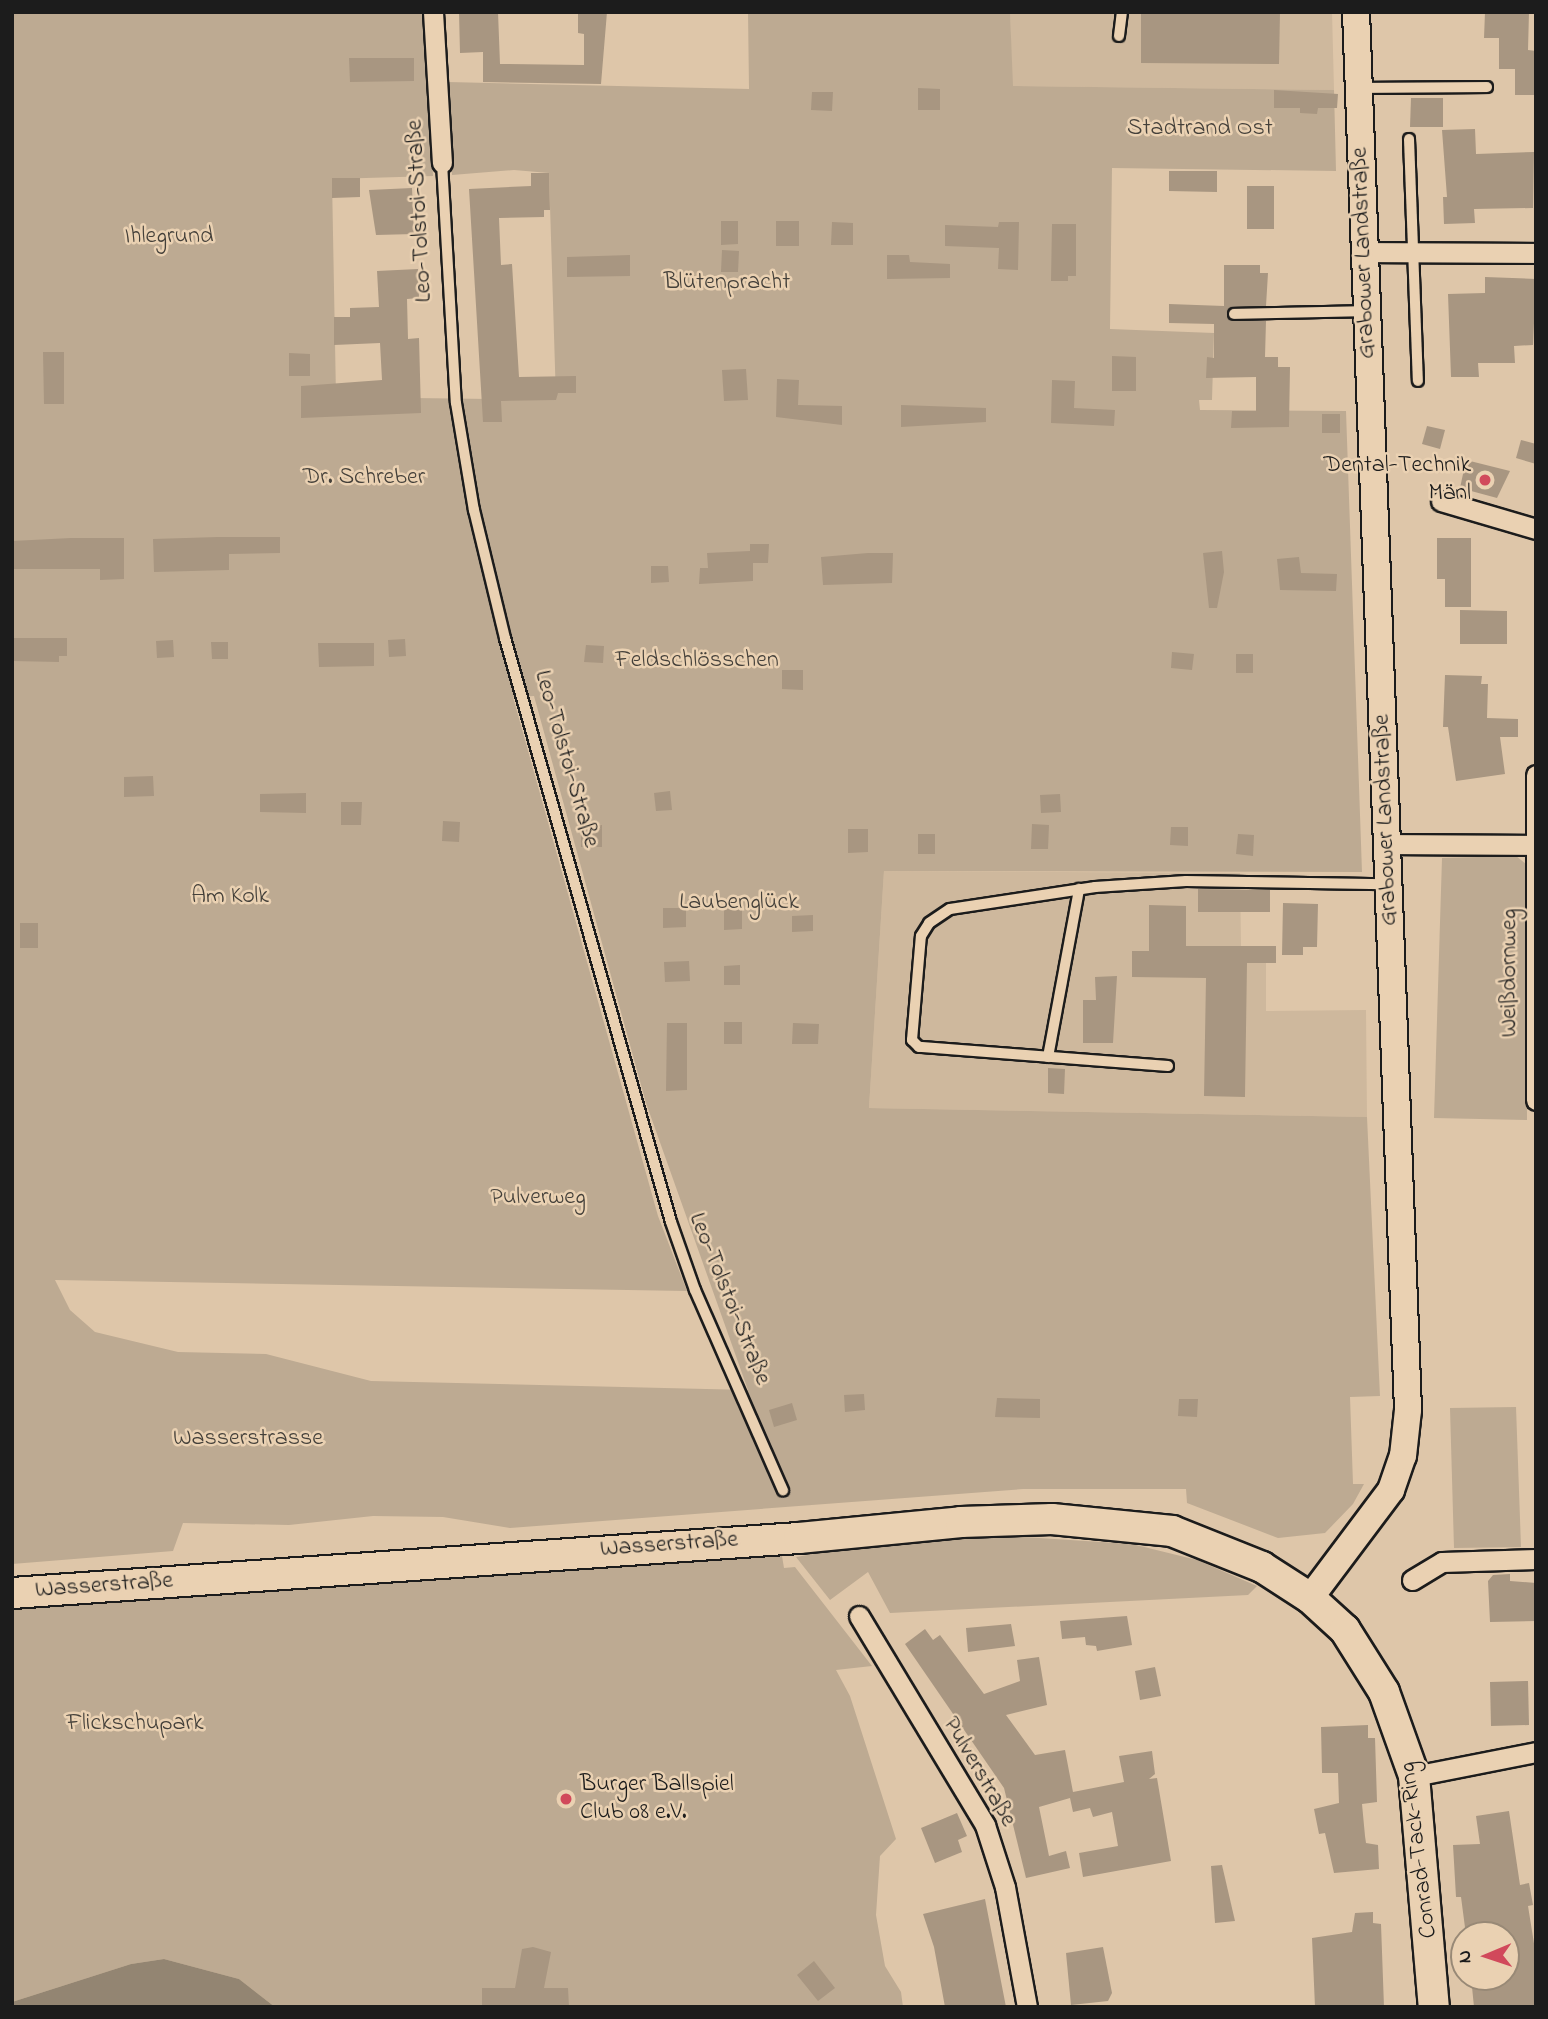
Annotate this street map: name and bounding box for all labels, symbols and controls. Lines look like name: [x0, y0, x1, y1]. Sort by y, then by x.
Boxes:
park label: Stadtrand Ost: [1127, 115, 1273, 143]
street label: Leo-Tolstoi-Straße: [401, 119, 439, 303]
street label: Grabower Landstraße: [1346, 147, 1382, 359]
park label: Ihlegrund: [124, 223, 214, 251]
park label: Blütenpracht: [664, 269, 790, 297]
place label: Dental-Technik Mänl: [1324, 452, 1471, 508]
park label: Dr. Schreber: [303, 464, 425, 492]
marker: Dental-Technik Mänl: [1477, 472, 1493, 488]
park label: Feldschlösschen: [615, 647, 779, 675]
street label: Leo-Tolstoi-Straße: [527, 667, 605, 851]
street label: Grabower Landstraße: [1368, 714, 1404, 926]
park label: Am Kolk: [191, 883, 269, 911]
park label: Laubenglück: [679, 889, 799, 917]
street label: Weißdornweg: [1496, 909, 1524, 1037]
park label: Pulverweg: [490, 1184, 586, 1212]
street label: Leo-Tolstoi-Straße: [681, 1209, 777, 1389]
park label: Wasserstrasse: [173, 1425, 323, 1453]
street label: Wasserstraße: [599, 1526, 739, 1564]
street label: Wasserstraße: [34, 1567, 174, 1605]
park label: Flickschupark: [67, 1710, 203, 1738]
street label: Pulverstraße: [936, 1712, 1022, 1832]
street label: Conrad-Tack-Ring: [1394, 1760, 1444, 1940]
place label: Burger Ballspiel Club 08 e.V.: [580, 1771, 734, 1827]
marker: Burger Ballspiel Club 08 e.V.: [558, 1791, 574, 1807]
north arrow: [1450, 1921, 1520, 1991]
text: N: [1452, 1950, 1479, 1964]

